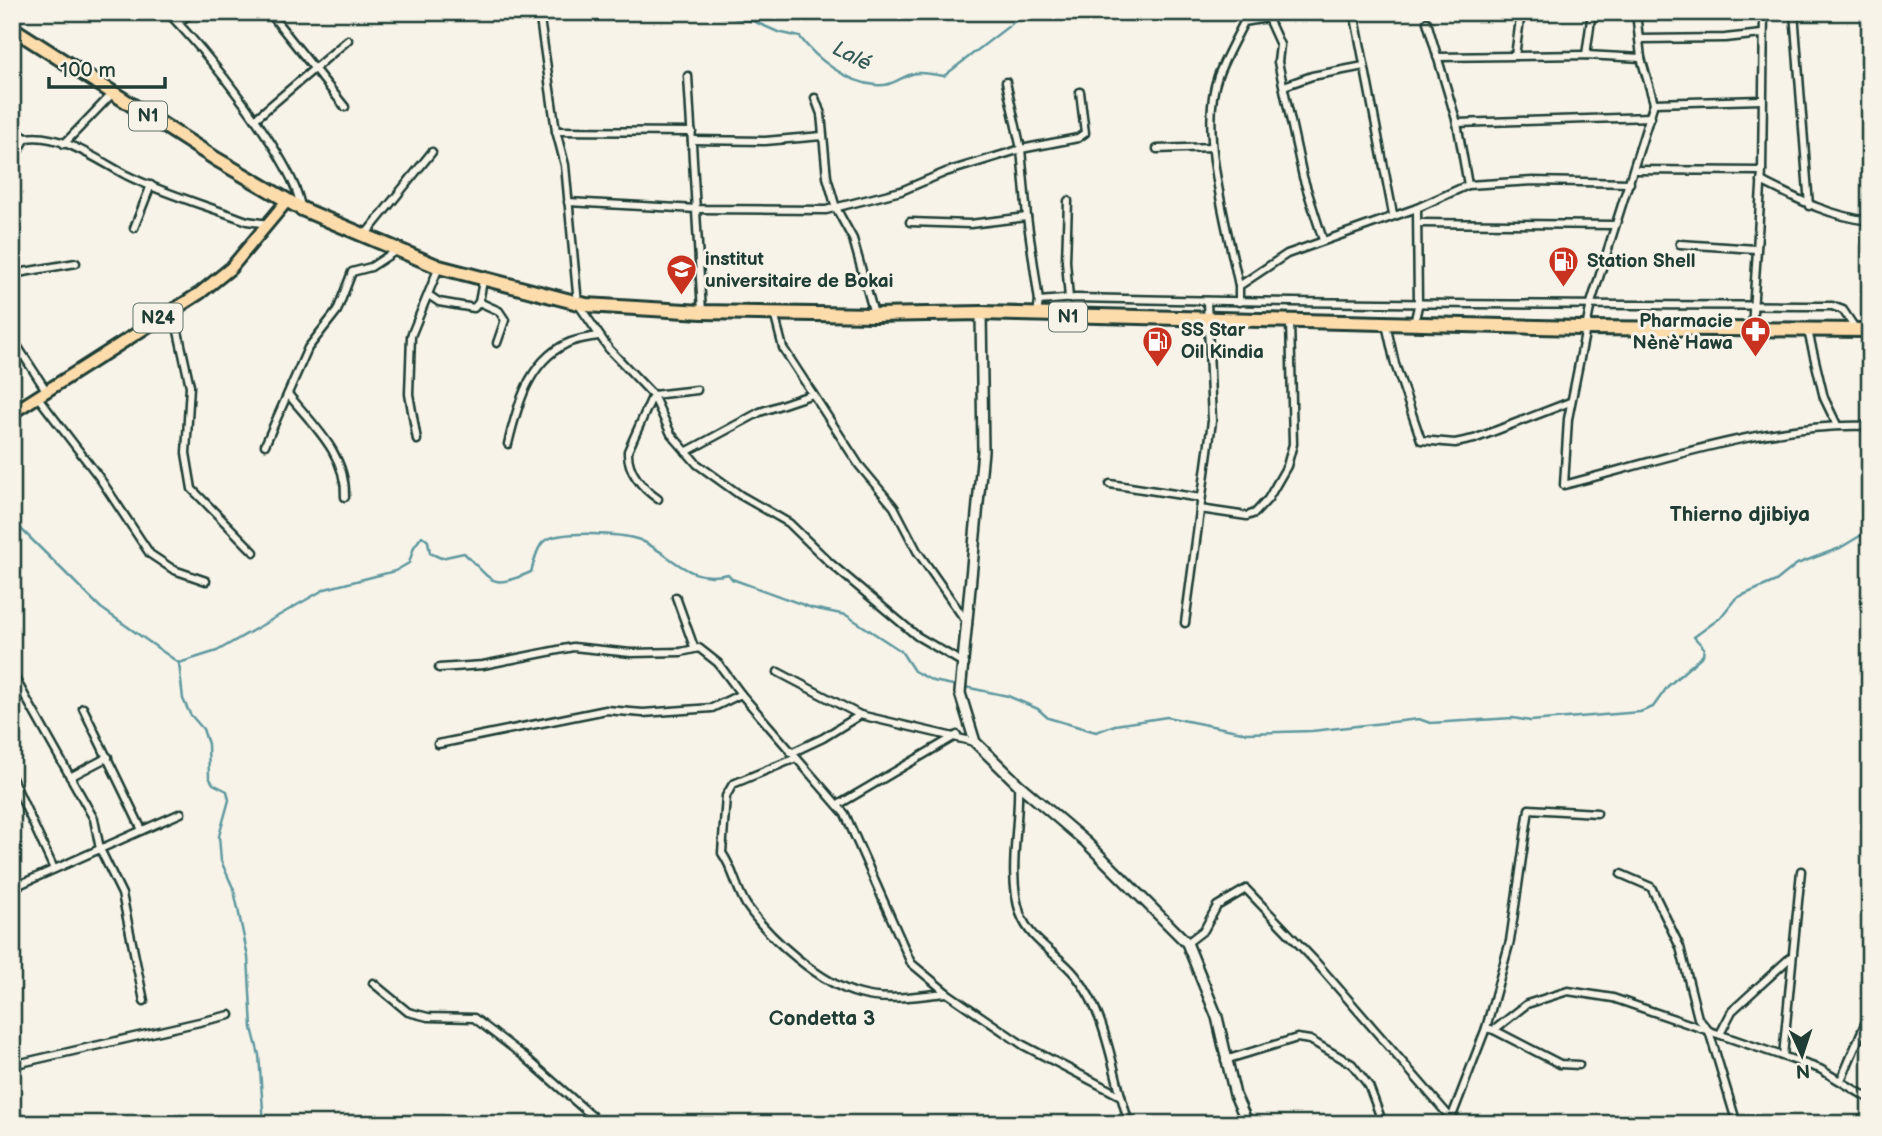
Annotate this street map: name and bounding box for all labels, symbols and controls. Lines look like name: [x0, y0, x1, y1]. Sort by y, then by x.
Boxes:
water label: Lalé: [829, 36, 875, 76]
scale bar: [49, 46, 164, 90]
text: 100 m: [60, 58, 116, 83]
road number: N1: [129, 102, 167, 131]
fuel station icon: Station Shell: [1547, 244, 1581, 288]
place label: institut universitaire de Bokai: [705, 248, 893, 293]
place label: Station Shell: [1587, 250, 1695, 273]
school or university icon: institut universitaire de Bokai: [665, 253, 699, 297]
road number: N1: [1049, 302, 1087, 332]
road number: N24: [134, 304, 182, 332]
place label: Pharmacie Nènè Hawa: [1633, 310, 1733, 355]
pharmacy icon: Pharmacie Nènè Hawa: [1739, 315, 1773, 359]
place label: SS Star Oil Kindia: [1181, 319, 1264, 364]
fuel station icon: SS Star Oil Kindia: [1141, 324, 1175, 368]
district label: Thierno djibiya: [1670, 502, 1810, 527]
district label: Сondetta 3: [769, 1006, 875, 1031]
north arrow: [1766, 1020, 1836, 1090]
text: N: [1795, 1059, 1811, 1082]

